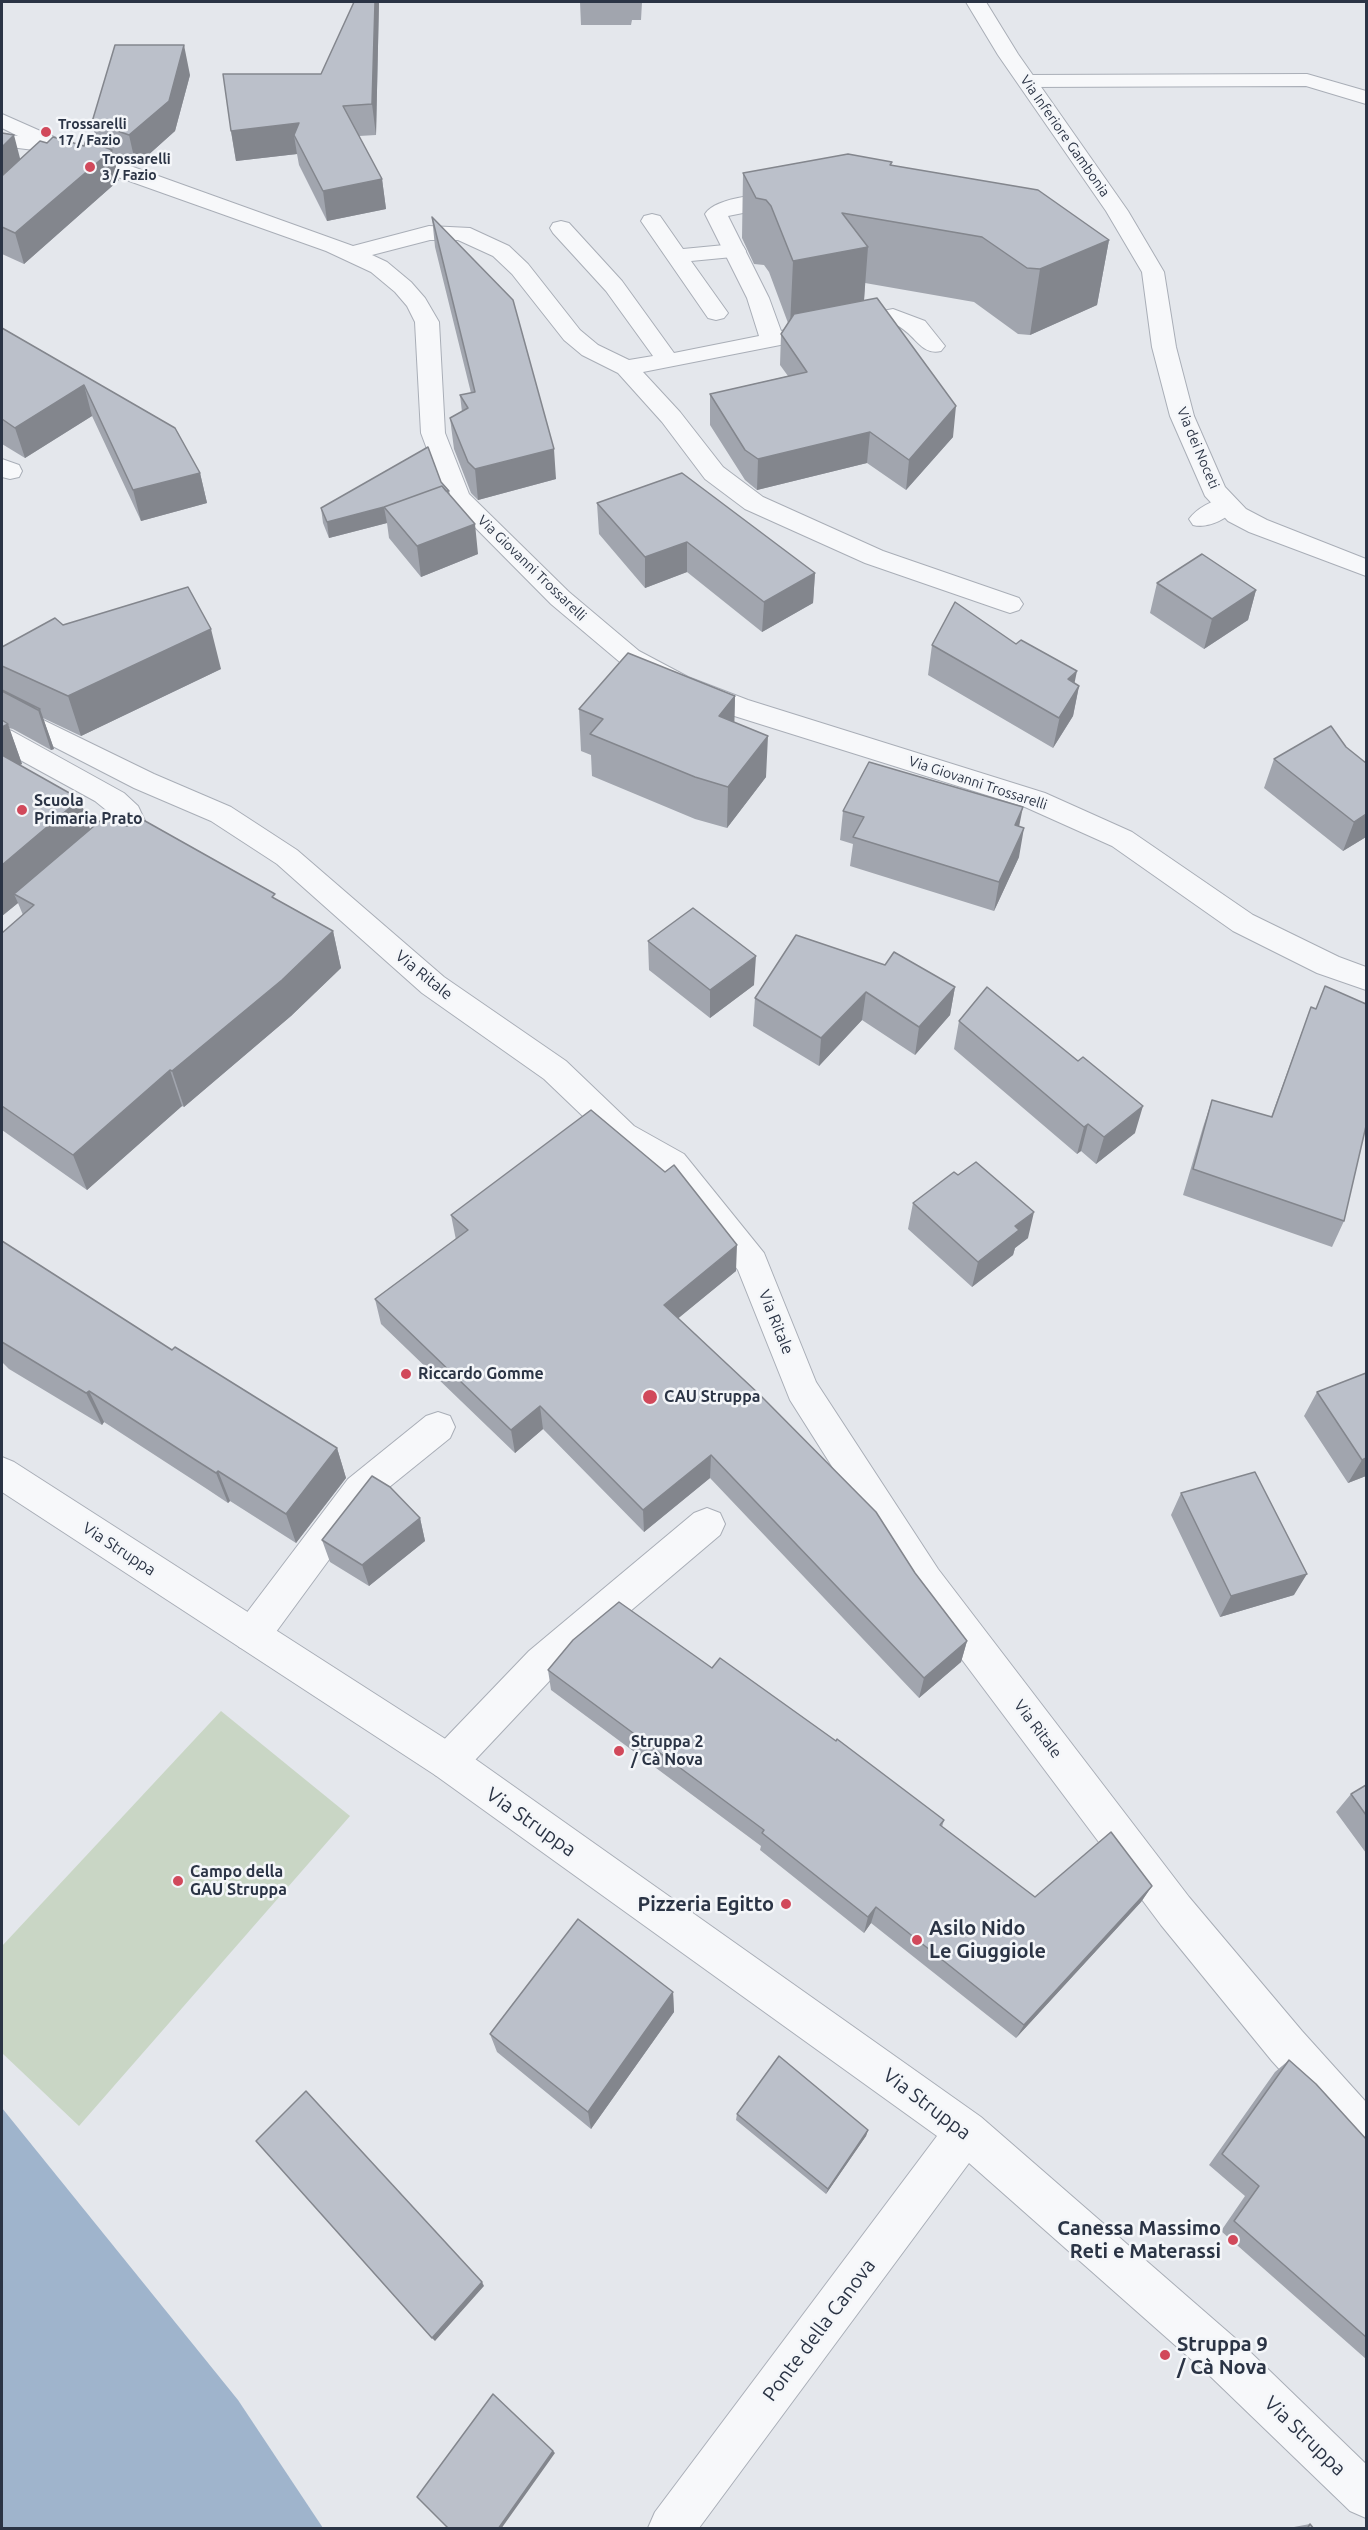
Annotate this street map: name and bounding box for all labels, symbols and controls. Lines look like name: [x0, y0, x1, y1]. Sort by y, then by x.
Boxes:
street label: Via Inferiore Gambonia: [1017, 72, 1113, 200]
place label: Trossarelli 17 / Fazio: [58, 116, 127, 148]
marker: Trossarelli 17 / Fazio: [39, 125, 53, 139]
place label: Trossarelli 3 / Fazio: [102, 151, 171, 184]
marker: Trossarelli 3 / Fazio: [83, 160, 97, 174]
street label: Via dei Noceti: [1173, 405, 1223, 491]
street label: Via Giovanni Trossarelli: [474, 512, 590, 624]
street label: Via Giovanni Trossarelli: [907, 753, 1049, 813]
place label: Scuola Primaria Prato: [34, 791, 143, 829]
marker: Scuola Primaria Prato: [15, 803, 29, 817]
street label: Via Ritale: [392, 946, 456, 1004]
street label: Via Ritale: [754, 1287, 798, 1357]
place label: Riccardo Gomme: [418, 1364, 544, 1384]
marker: Riccardo Gomme: [399, 1367, 413, 1381]
place label: CAU Struppa: [664, 1387, 760, 1407]
marker: CAU Struppa: [641, 1388, 659, 1406]
street label: Via Struppa: [79, 1518, 159, 1580]
street label: Via Ritale: [1010, 1696, 1066, 1762]
place label: Struppa 2 / Cà Nova: [631, 1732, 704, 1770]
marker: Struppa 2 / Cà Nova: [612, 1744, 626, 1758]
street label: Via Struppa: [481, 1782, 581, 1862]
place label: Campo della GAU Struppa: [190, 1862, 287, 1900]
marker: Campo della GAU Struppa: [171, 1874, 185, 1888]
place label: Pizzeria Egitto: [638, 1892, 774, 1916]
marker: Pizzeria Egitto: [779, 1897, 793, 1911]
place label: Asilo Nido Le Giuggiole: [929, 1916, 1046, 1963]
marker: Asilo Nido Le Giuggiole: [910, 1933, 924, 1947]
street label: Via Struppa: [878, 2063, 976, 2145]
place label: Canessa Massimo Reti e Materassi: [1057, 2216, 1221, 2263]
marker: Canessa Massimo Reti e Materassi: [1226, 2233, 1240, 2247]
street label: Ponte della Canova: [758, 2254, 880, 2406]
place label: Struppa 9 / Cà Nova: [1177, 2332, 1268, 2379]
marker: Struppa 9 / Cà Nova: [1158, 2348, 1172, 2362]
street label: Via Struppa: [1259, 2391, 1351, 2481]

